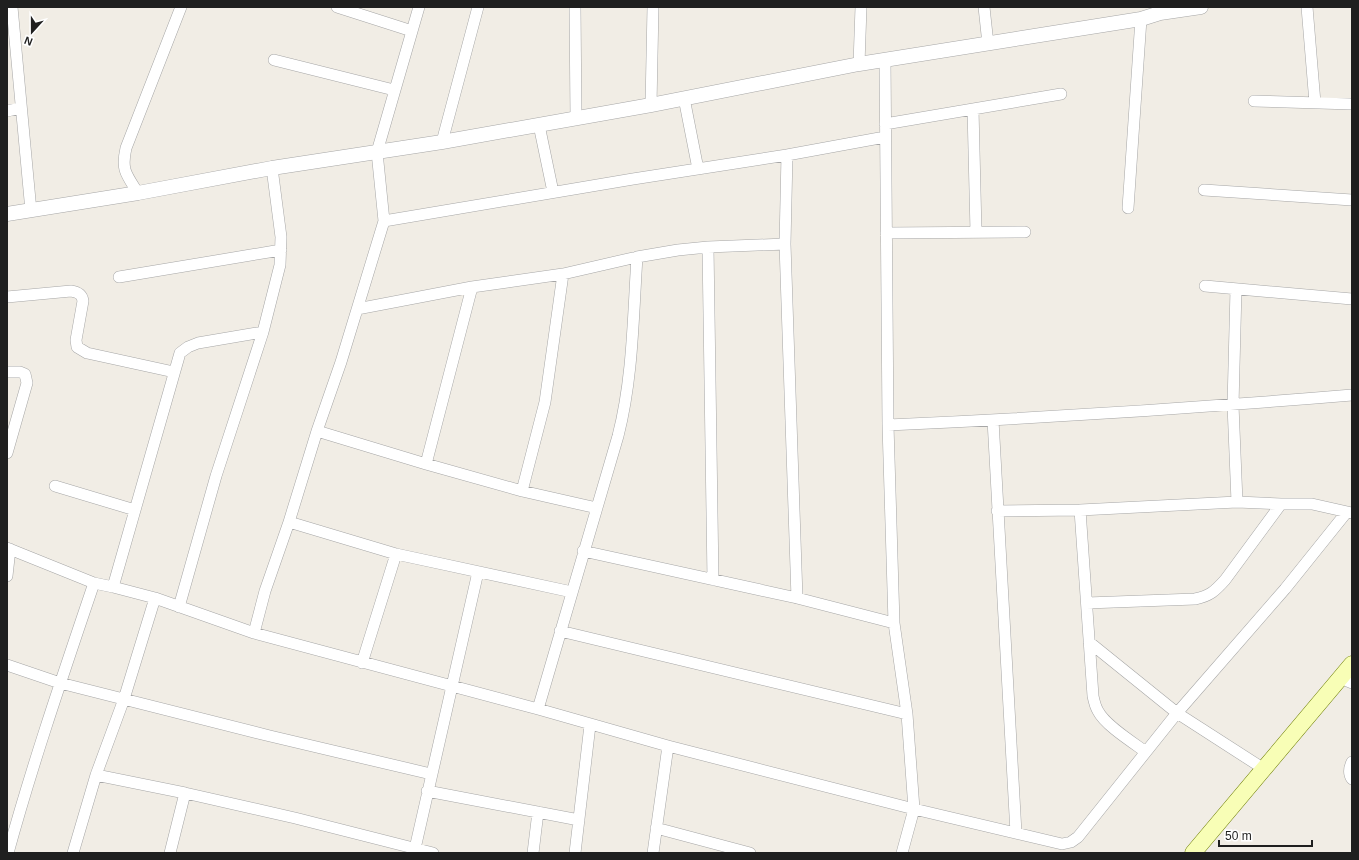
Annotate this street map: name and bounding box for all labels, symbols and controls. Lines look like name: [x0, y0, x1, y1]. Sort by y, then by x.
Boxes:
north arrow: [12, 12, 52, 52]
text: N: [23, 34, 34, 48]
scale bar: [1219, 822, 1312, 848]
text: 50 m: [1225, 829, 1252, 843]

